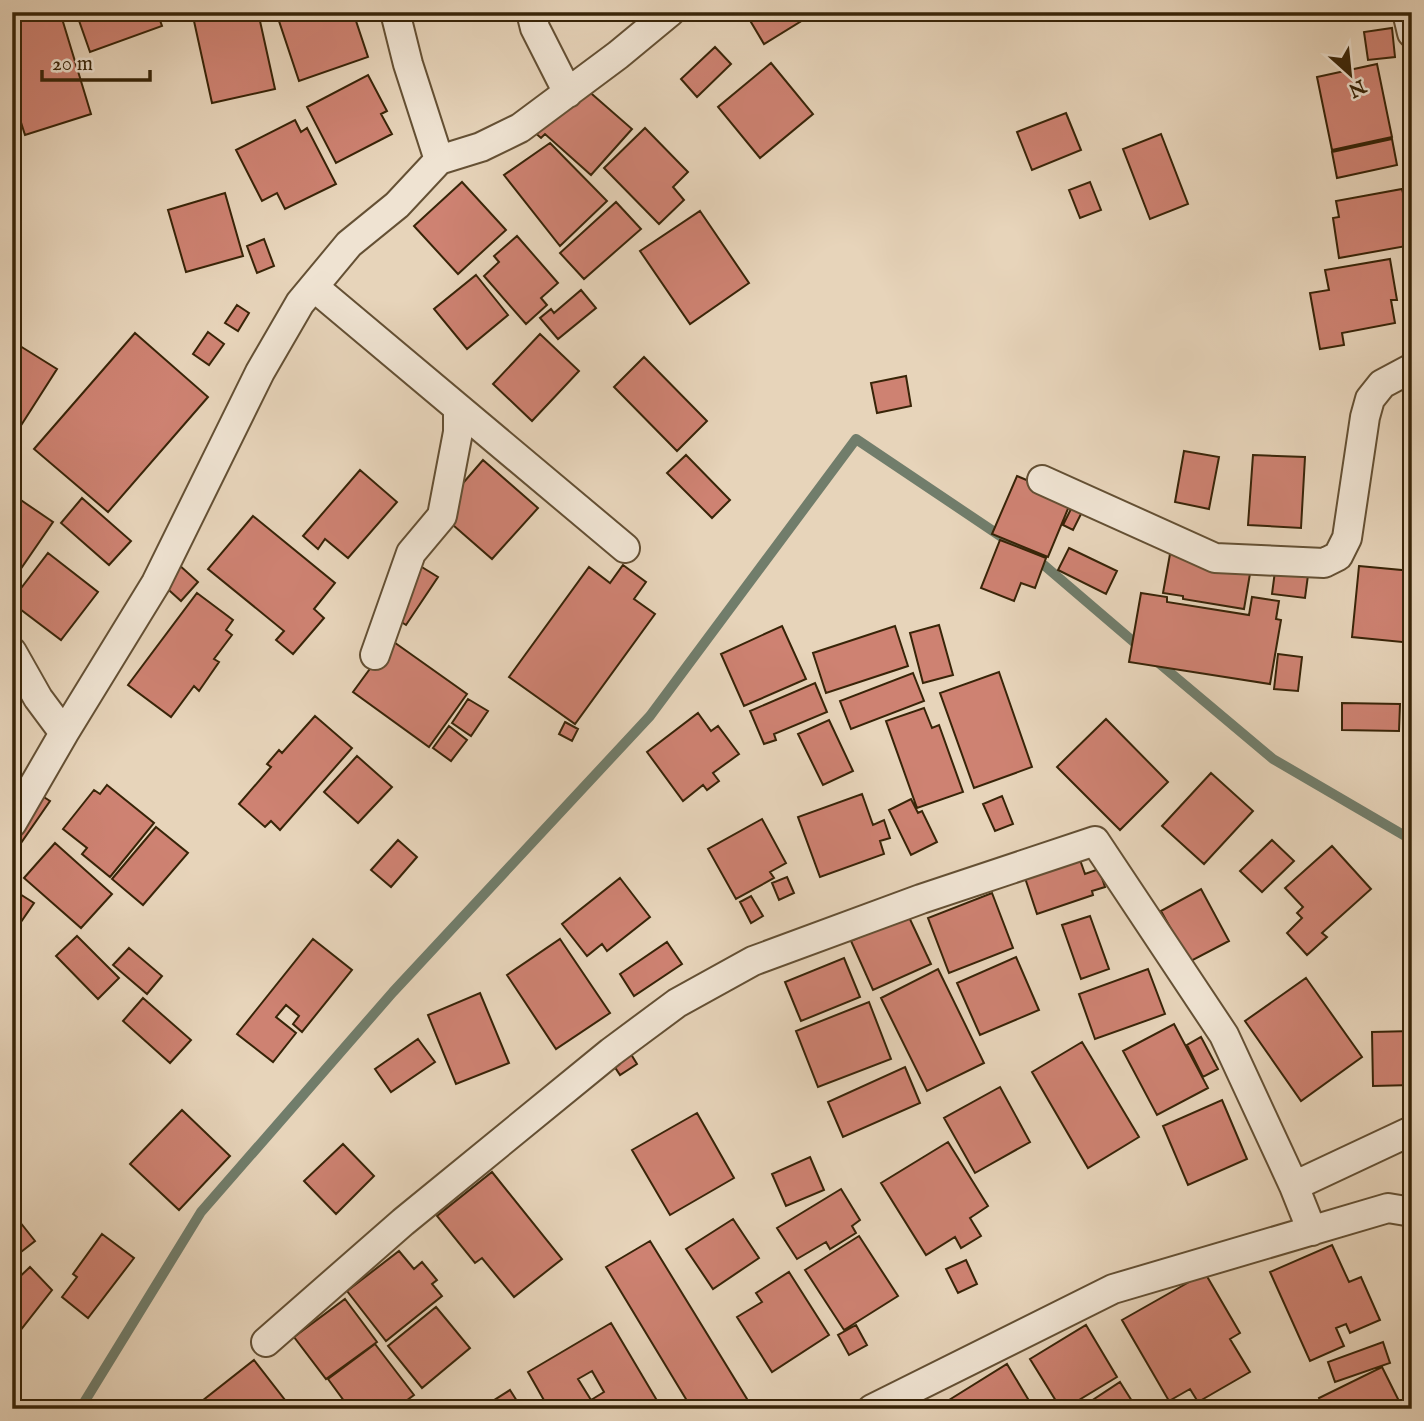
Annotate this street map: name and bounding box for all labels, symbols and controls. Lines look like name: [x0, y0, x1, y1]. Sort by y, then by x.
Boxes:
scale bar: [42, 38, 150, 82]
north arrow: [1316, 38, 1386, 108]
text: 20 m: [52, 51, 93, 78]
text: N: [1344, 72, 1370, 102]

